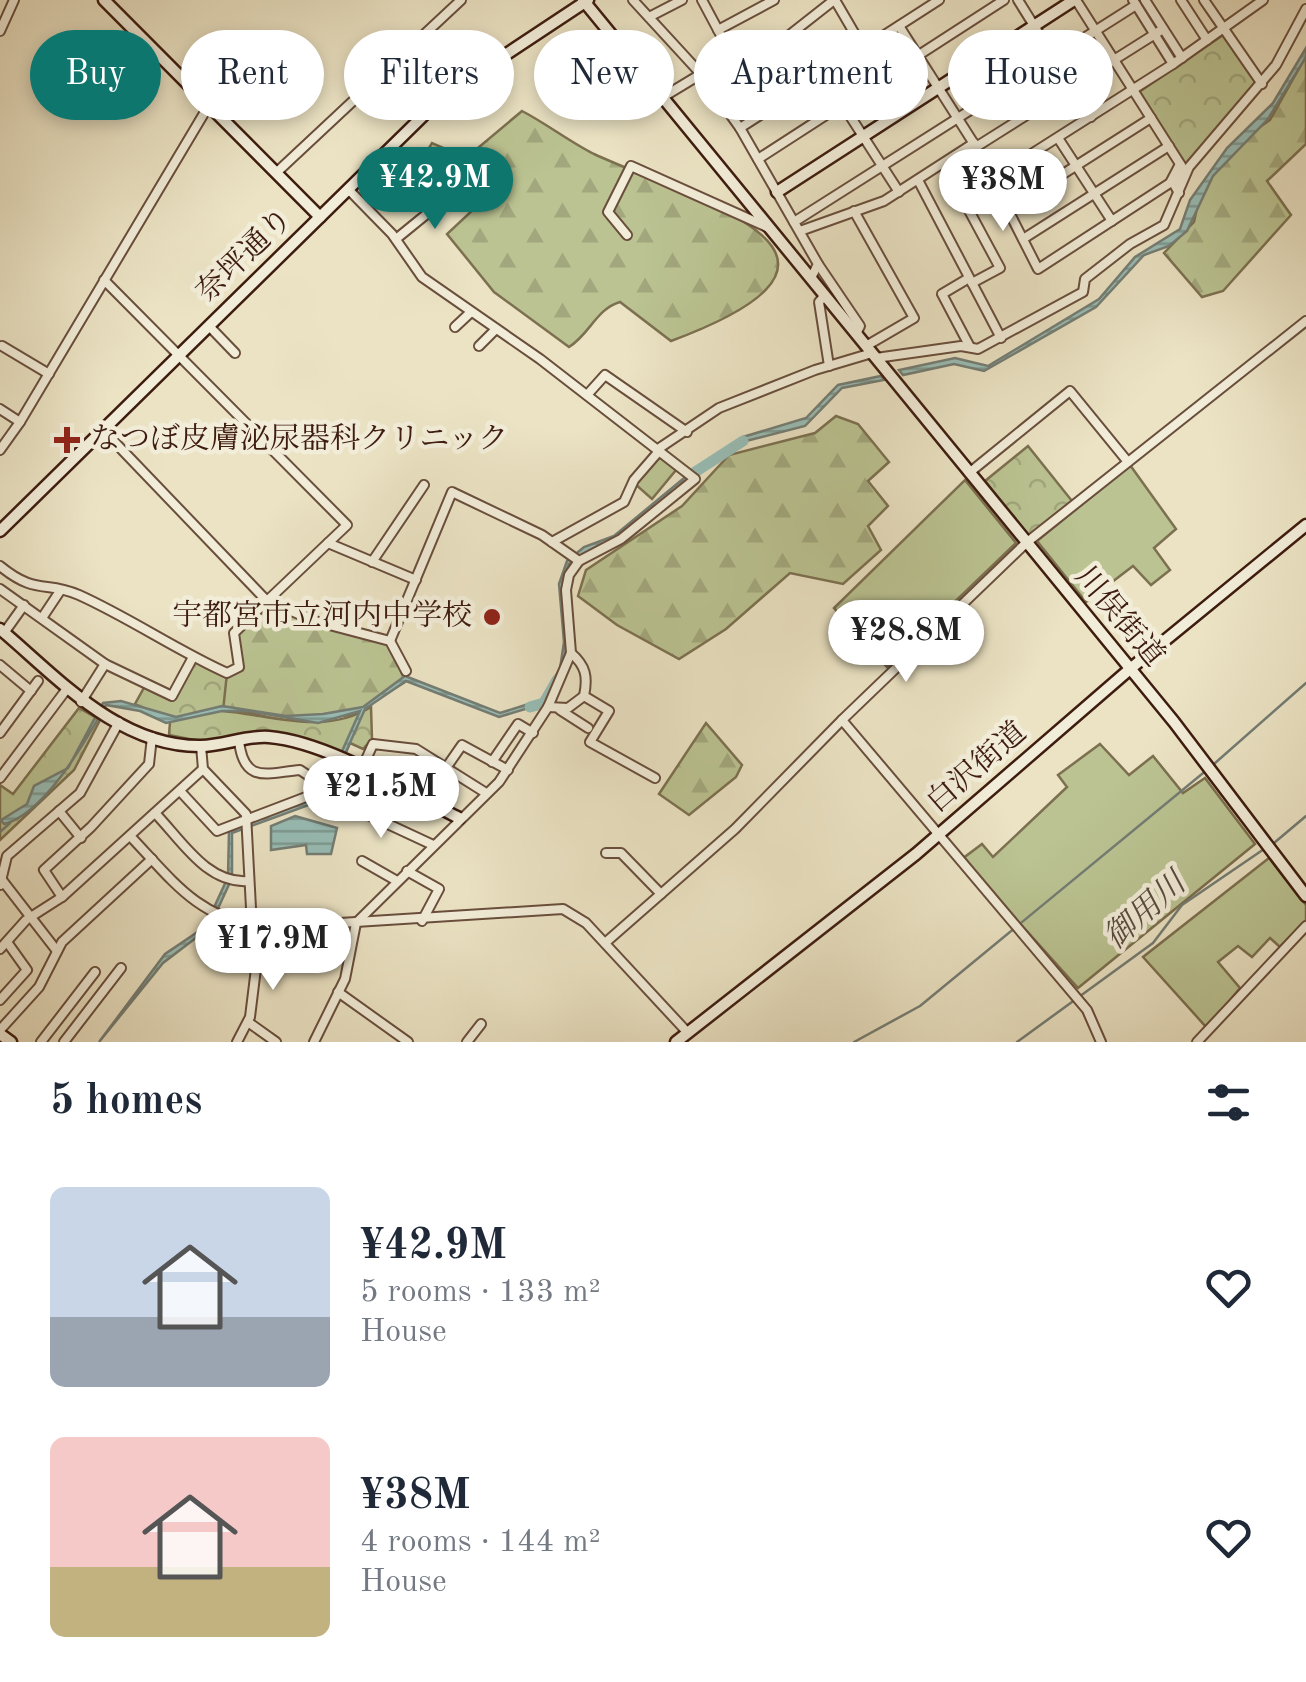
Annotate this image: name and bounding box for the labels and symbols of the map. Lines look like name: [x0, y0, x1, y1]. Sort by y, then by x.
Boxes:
pin: ¥42.9M: [354, 147, 516, 232]
pin: ¥38M: [944, 149, 1062, 234]
street label: 奈坪通り: [189, 201, 299, 308]
place label: なつぼ皮膚泌尿器科クリニック: [90, 422, 508, 455]
marker: なつぼ皮膚泌尿器科クリニック: [54, 427, 80, 453]
street label: 川俣街道: [1069, 559, 1171, 673]
place label: 宇都宮市立河内中学校: [172, 599, 472, 632]
pin: ¥28.8M: [825, 600, 987, 685]
marker: 宇都宮市立河内中学校: [481, 606, 503, 628]
street label: 白沢街道: [920, 715, 1032, 819]
pin: ¥21.5M: [300, 756, 462, 841]
water label: 御用川: [1098, 864, 1195, 956]
pin: ¥17.9M: [192, 908, 354, 993]

